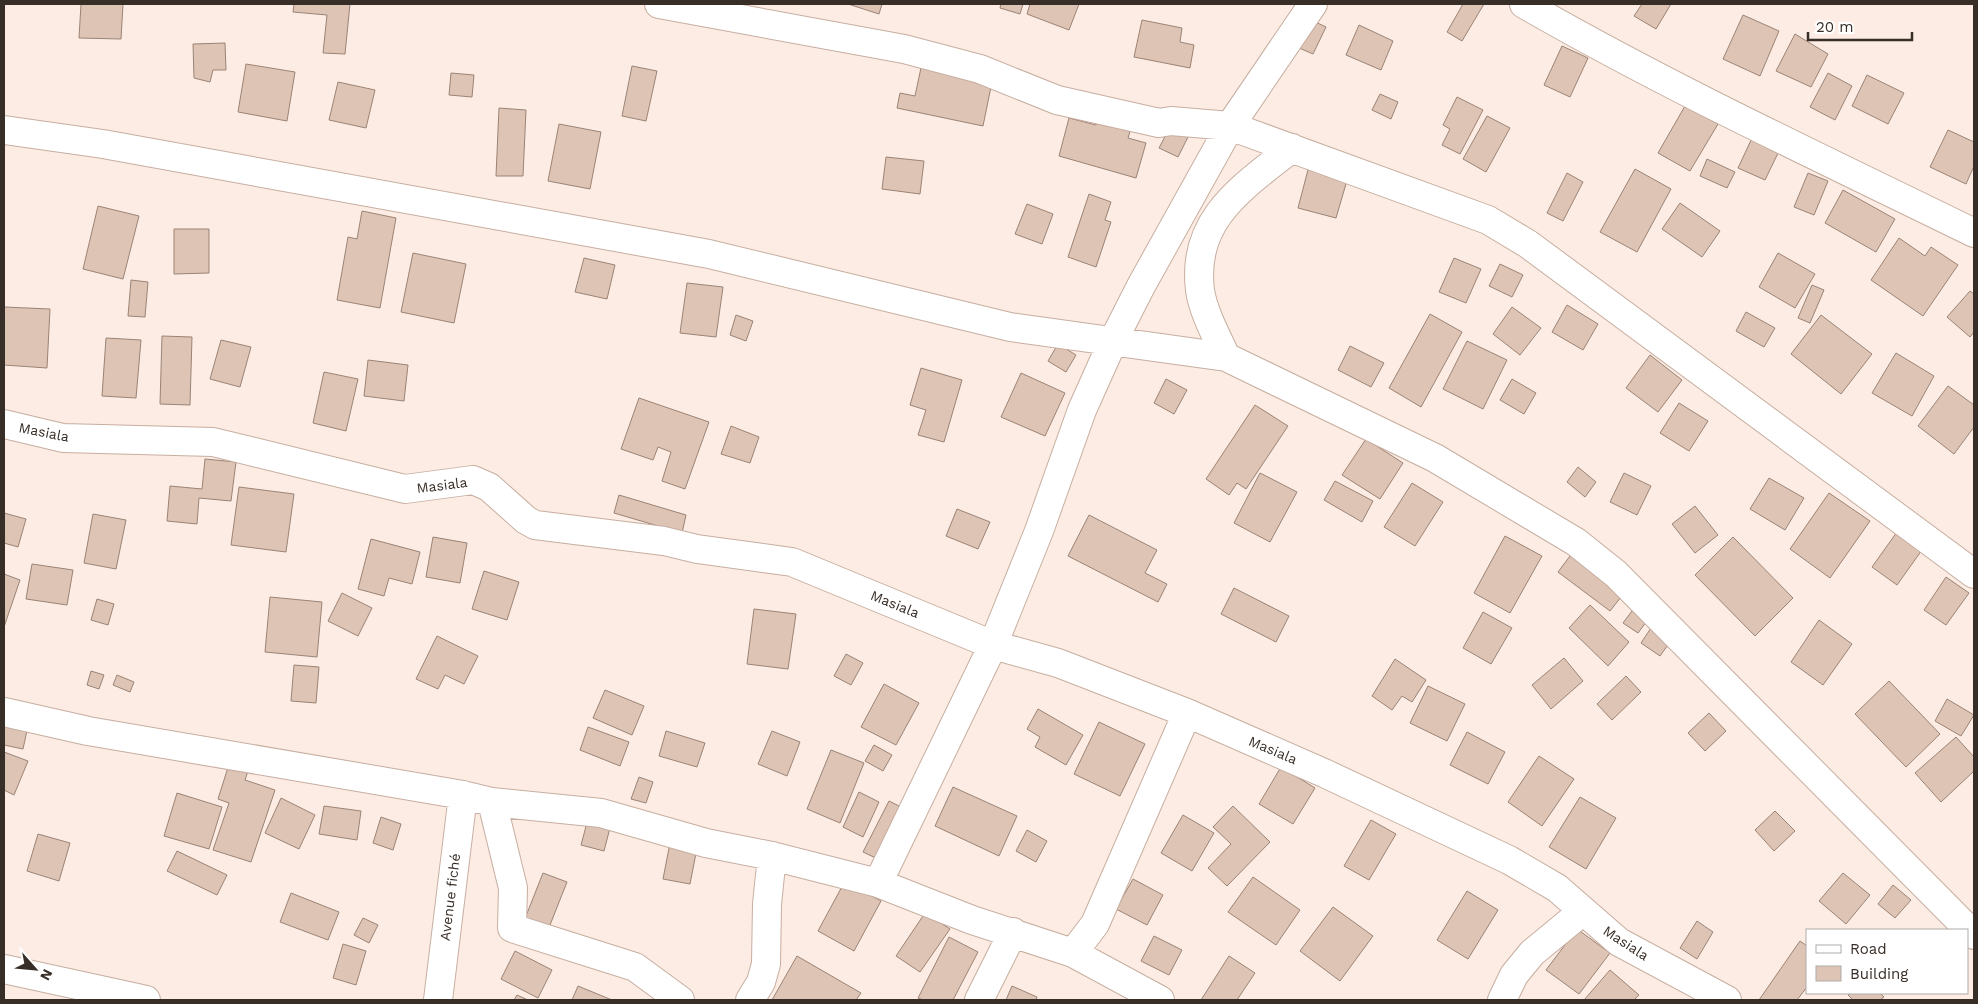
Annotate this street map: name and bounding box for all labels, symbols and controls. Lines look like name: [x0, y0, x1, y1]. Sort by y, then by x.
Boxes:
scale bar: [1808, 10, 1912, 42]
text: 20 m: [1816, 18, 1854, 36]
street label: Masiala: [17, 419, 71, 445]
street label: Masiala: [416, 474, 468, 496]
street label: Masiala: [868, 587, 922, 621]
street label: Masiala: [1246, 733, 1300, 767]
street label: Avenue fiché: [437, 852, 463, 942]
street label: Masiala: [1600, 922, 1652, 964]
legend: [1806, 929, 1968, 994]
text: Road: [1850, 940, 1887, 958]
north arrow: [10, 944, 60, 994]
text: Building: [1850, 965, 1908, 983]
text: N: [37, 967, 56, 983]

